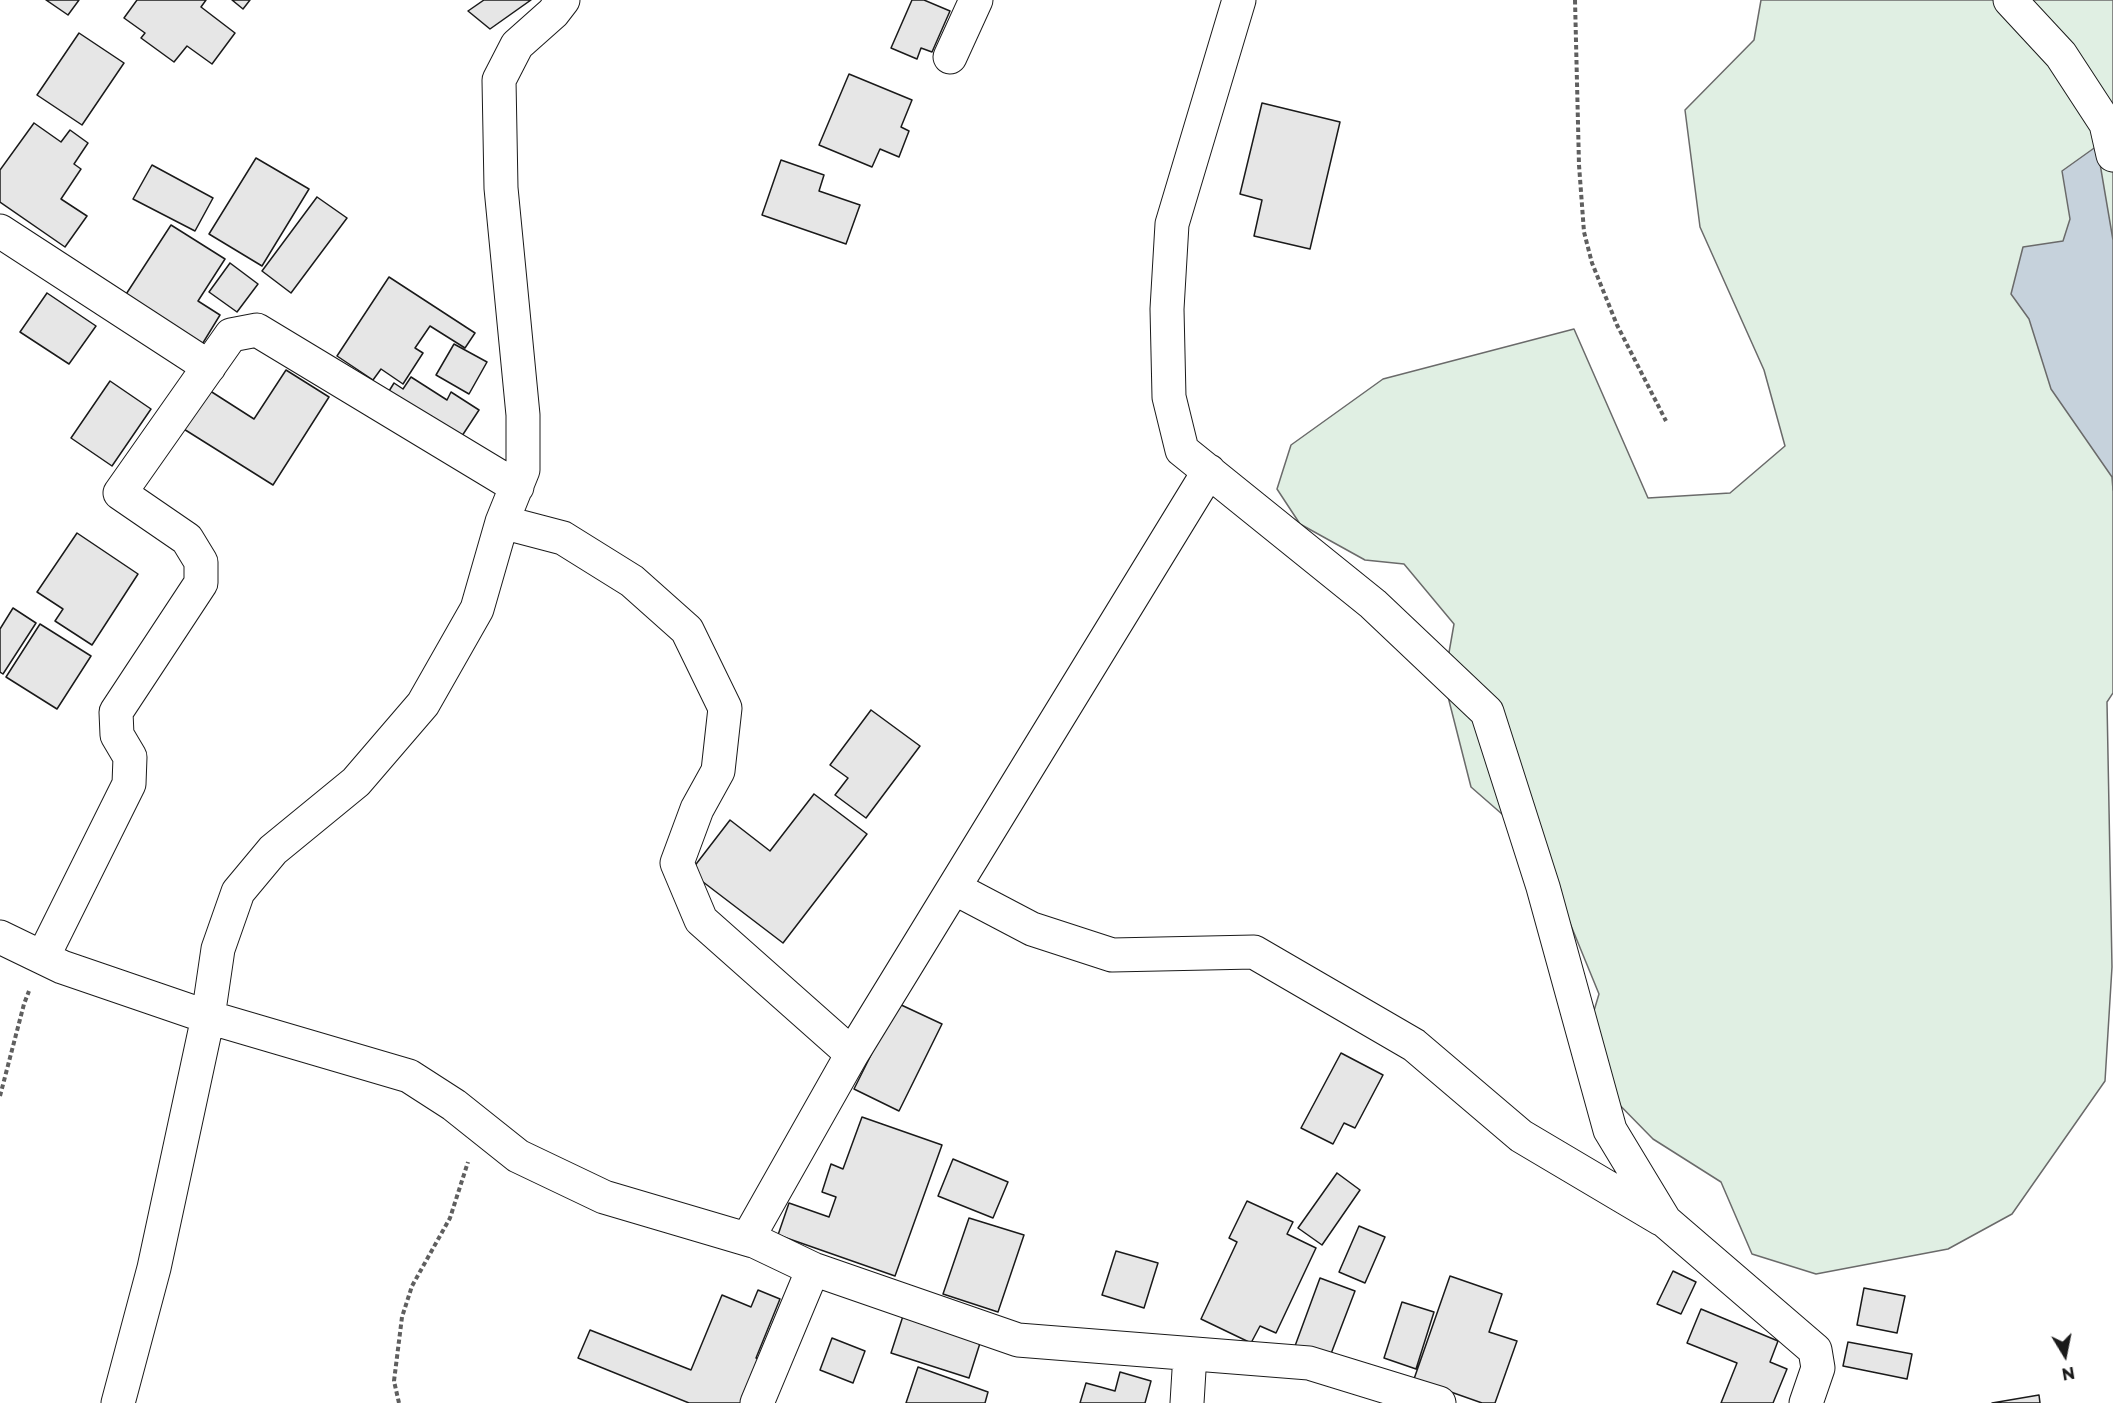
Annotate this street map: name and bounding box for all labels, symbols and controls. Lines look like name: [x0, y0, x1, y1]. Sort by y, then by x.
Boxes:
north arrow: [2035, 1325, 2095, 1385]
text: N: [2060, 1363, 2076, 1384]

